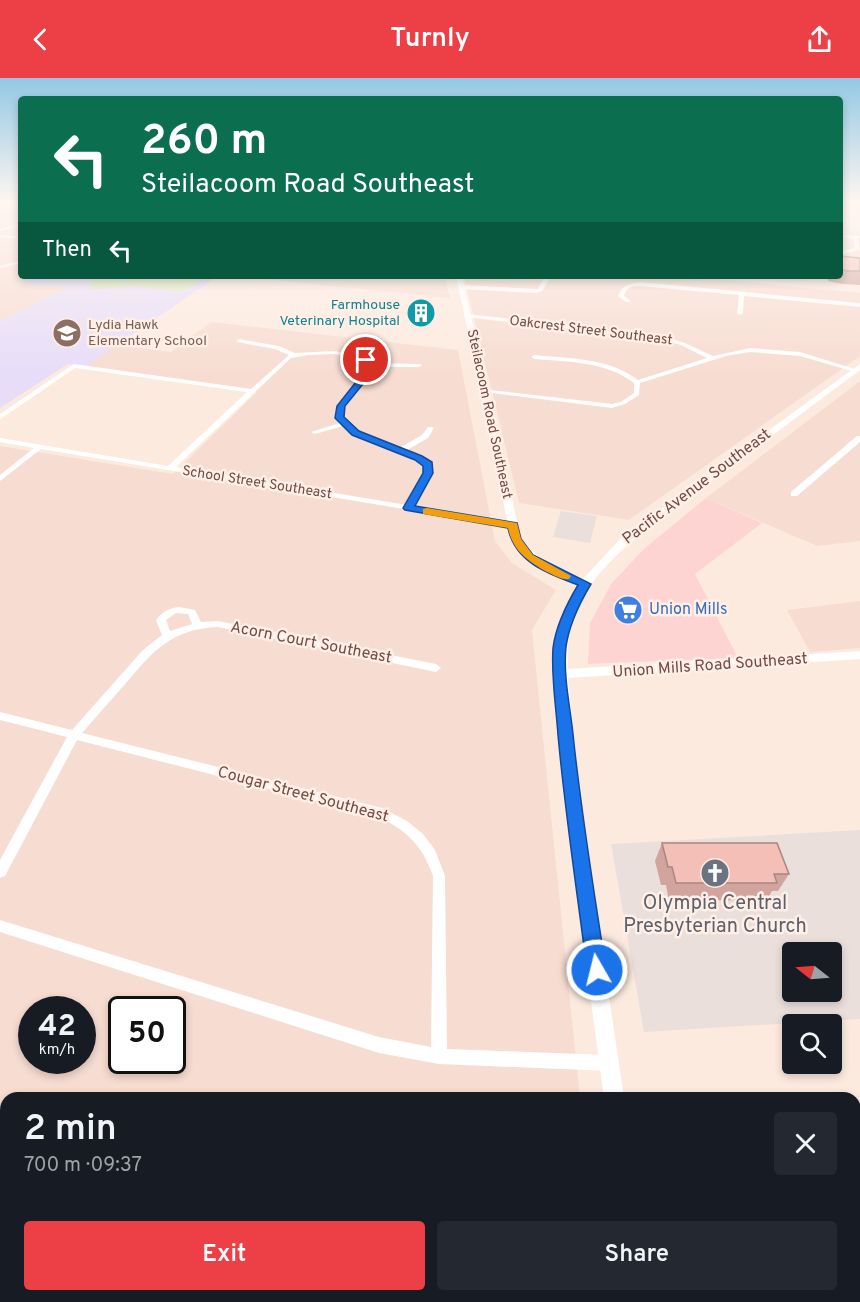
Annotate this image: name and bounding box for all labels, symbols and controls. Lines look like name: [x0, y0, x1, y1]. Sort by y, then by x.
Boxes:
text: Turnly: [390, 22, 470, 56]
icon: back: [24, 23, 57, 56]
icon: share: [803, 23, 836, 56]
text: 260 m: [141, 116, 267, 169]
icon: left: [42, 120, 120, 198]
text: Steilacoom Road Southeast: [141, 168, 475, 202]
icon: left: [104, 234, 137, 267]
text: Then: [42, 237, 92, 264]
place label: Farmhouse Veterinary Hospital: [280, 297, 400, 330]
building icon: Farmhouse Veterinary Hospital: [405, 297, 437, 329]
street label: Oakcrest Street Southeast: [508, 313, 674, 349]
school or university icon: Lydia Hawk Elementary School: [51, 317, 83, 349]
place label: Lydia Hawk Elementary School: [88, 317, 207, 350]
street label: Steilacoom Road Southeast: [463, 328, 515, 500]
pin: [340, 334, 391, 385]
icon: arrive: [349, 343, 382, 376]
street label: Pacific Avenue Southeast: [619, 425, 775, 549]
street label: School Street Southeast: [181, 463, 333, 503]
supermarket icon: Union Mills: [612, 594, 644, 626]
place label: Union Mills: [649, 600, 728, 620]
street label: Acorn Court Southeast: [229, 618, 393, 668]
street label: Union Mills Road Southeast: [612, 649, 808, 683]
street label: Cougar Street Southeast: [215, 763, 391, 827]
church icon: Olympia Central Presbyterian Church: [699, 857, 731, 889]
place label: Olympia Central Presbyterian Church: [623, 891, 807, 940]
position arrow: [565, 938, 629, 1002]
north arrow: [782, 942, 842, 1002]
map controls: [782, 942, 842, 1074]
speed limit sign: 50: [108, 996, 186, 1074]
text: 42: [38, 1009, 76, 1046]
button: search: [782, 1014, 842, 1074]
text: km/h: [39, 1041, 75, 1060]
text: 2 min: [24, 1107, 117, 1153]
button: close: [774, 1112, 837, 1175]
text: 700 m · 09:37: [24, 1153, 142, 1179]
button: Exit: [24, 1221, 425, 1290]
button: Share: [437, 1221, 837, 1290]

